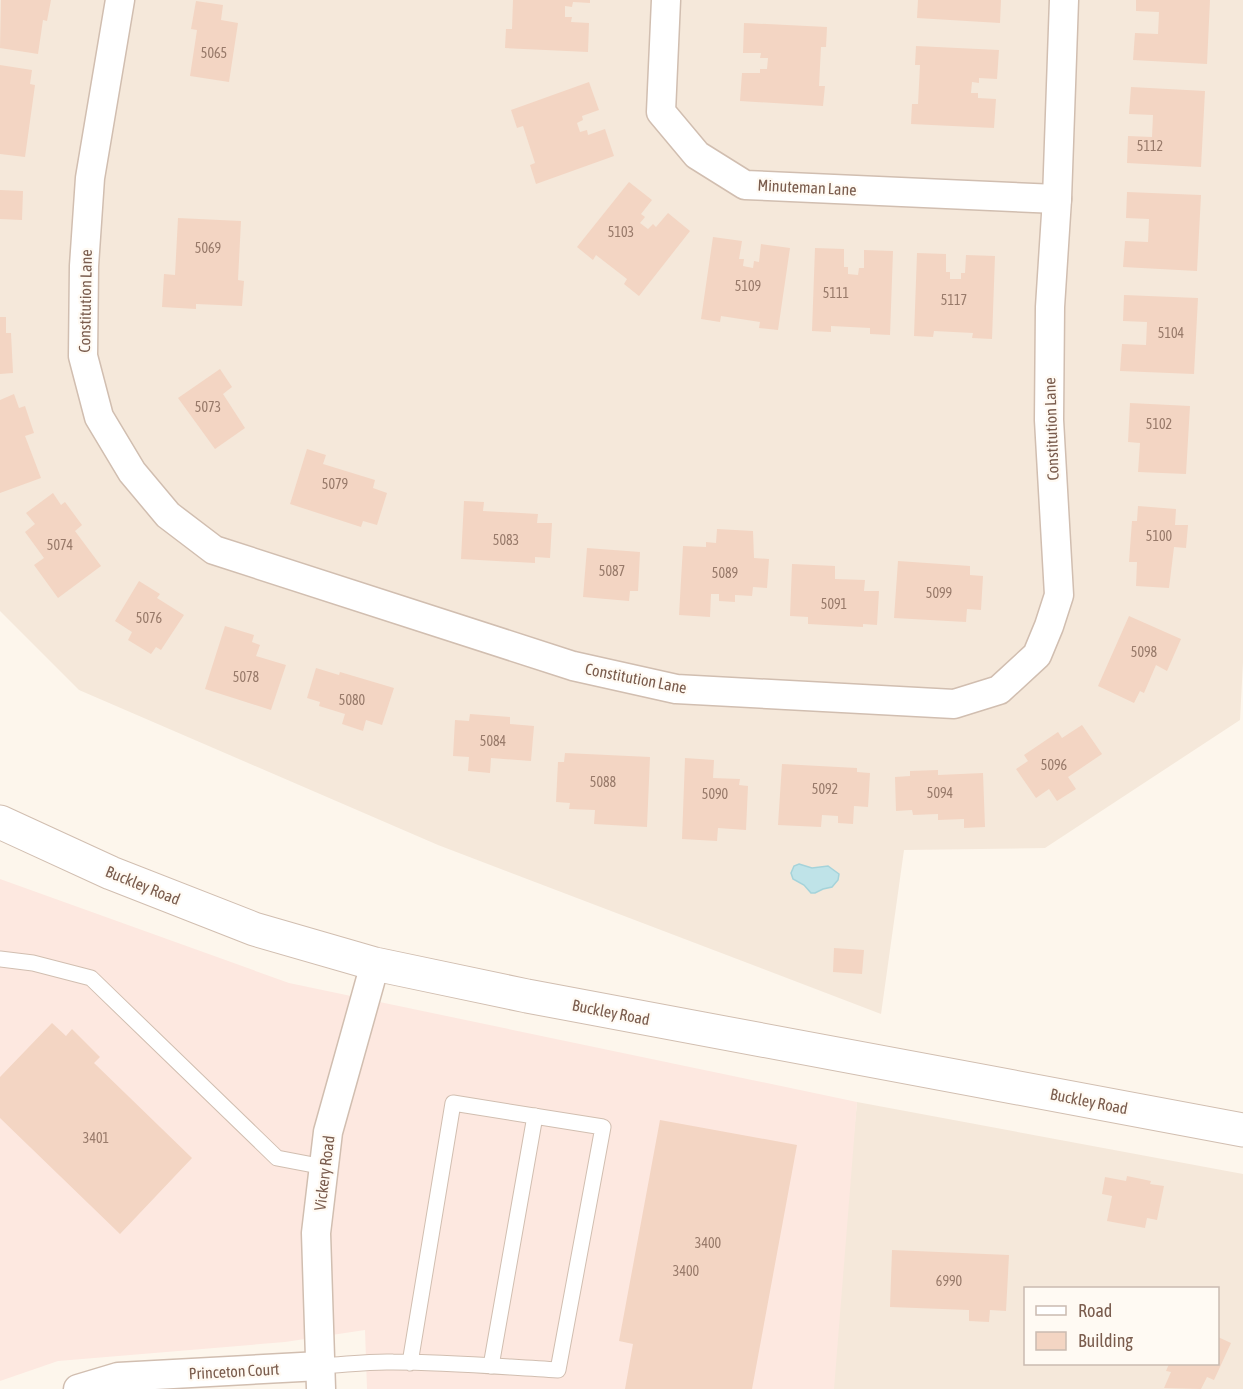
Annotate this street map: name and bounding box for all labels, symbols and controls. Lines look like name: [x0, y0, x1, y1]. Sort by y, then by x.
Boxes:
house number: 5065: [201, 45, 227, 61]
house number: 5112: [1137, 138, 1163, 154]
street label: Minuteman Lane: [757, 175, 857, 199]
house number: 5103: [608, 224, 634, 240]
house number: 5069: [195, 240, 221, 256]
street label: Constitution Lane: [75, 249, 95, 353]
house number: 5109: [735, 278, 761, 294]
house number: 5111: [823, 285, 849, 301]
house number: 5117: [941, 292, 967, 308]
house number: 5104: [1158, 325, 1185, 341]
street label: Constitution Lane: [1040, 377, 1062, 481]
house number: 5073: [195, 399, 221, 415]
house number: 5102: [1146, 416, 1172, 432]
house number: 5079: [322, 476, 348, 492]
house number: 5100: [1146, 528, 1173, 544]
house number: 5083: [493, 532, 519, 548]
house number: 5074: [47, 537, 74, 553]
house number: 5087: [599, 563, 625, 579]
house number: 5089: [712, 565, 738, 581]
house number: 5099: [926, 585, 952, 601]
house number: 5091: [821, 596, 847, 612]
house number: 5076: [136, 610, 163, 626]
house number: 5098: [1131, 644, 1158, 660]
street label: Constitution Lane: [584, 659, 688, 697]
house number: 5078: [233, 669, 260, 685]
house number: 5080: [339, 692, 366, 708]
house number: 5084: [480, 733, 507, 749]
house number: 5096: [1041, 757, 1068, 773]
house number: 5088: [590, 774, 617, 790]
house number: 5092: [812, 781, 838, 797]
house number: 5094: [927, 785, 954, 801]
house number: 5090: [702, 786, 729, 802]
street label: Buckley Road: [103, 862, 183, 909]
street label: Buckley Road: [570, 996, 651, 1029]
street label: Buckley Road: [1048, 1085, 1129, 1118]
house number: 3401: [83, 1130, 109, 1146]
street label: Vickery Road: [310, 1134, 339, 1212]
house number: 3400: [695, 1235, 722, 1251]
house number: 3400: [673, 1263, 700, 1279]
house number: 6990: [936, 1273, 963, 1289]
legend: [1024, 1287, 1219, 1365]
text: Road: [1078, 1300, 1112, 1321]
text: Building: [1078, 1330, 1133, 1351]
street label: Princeton Court: [188, 1360, 280, 1382]

